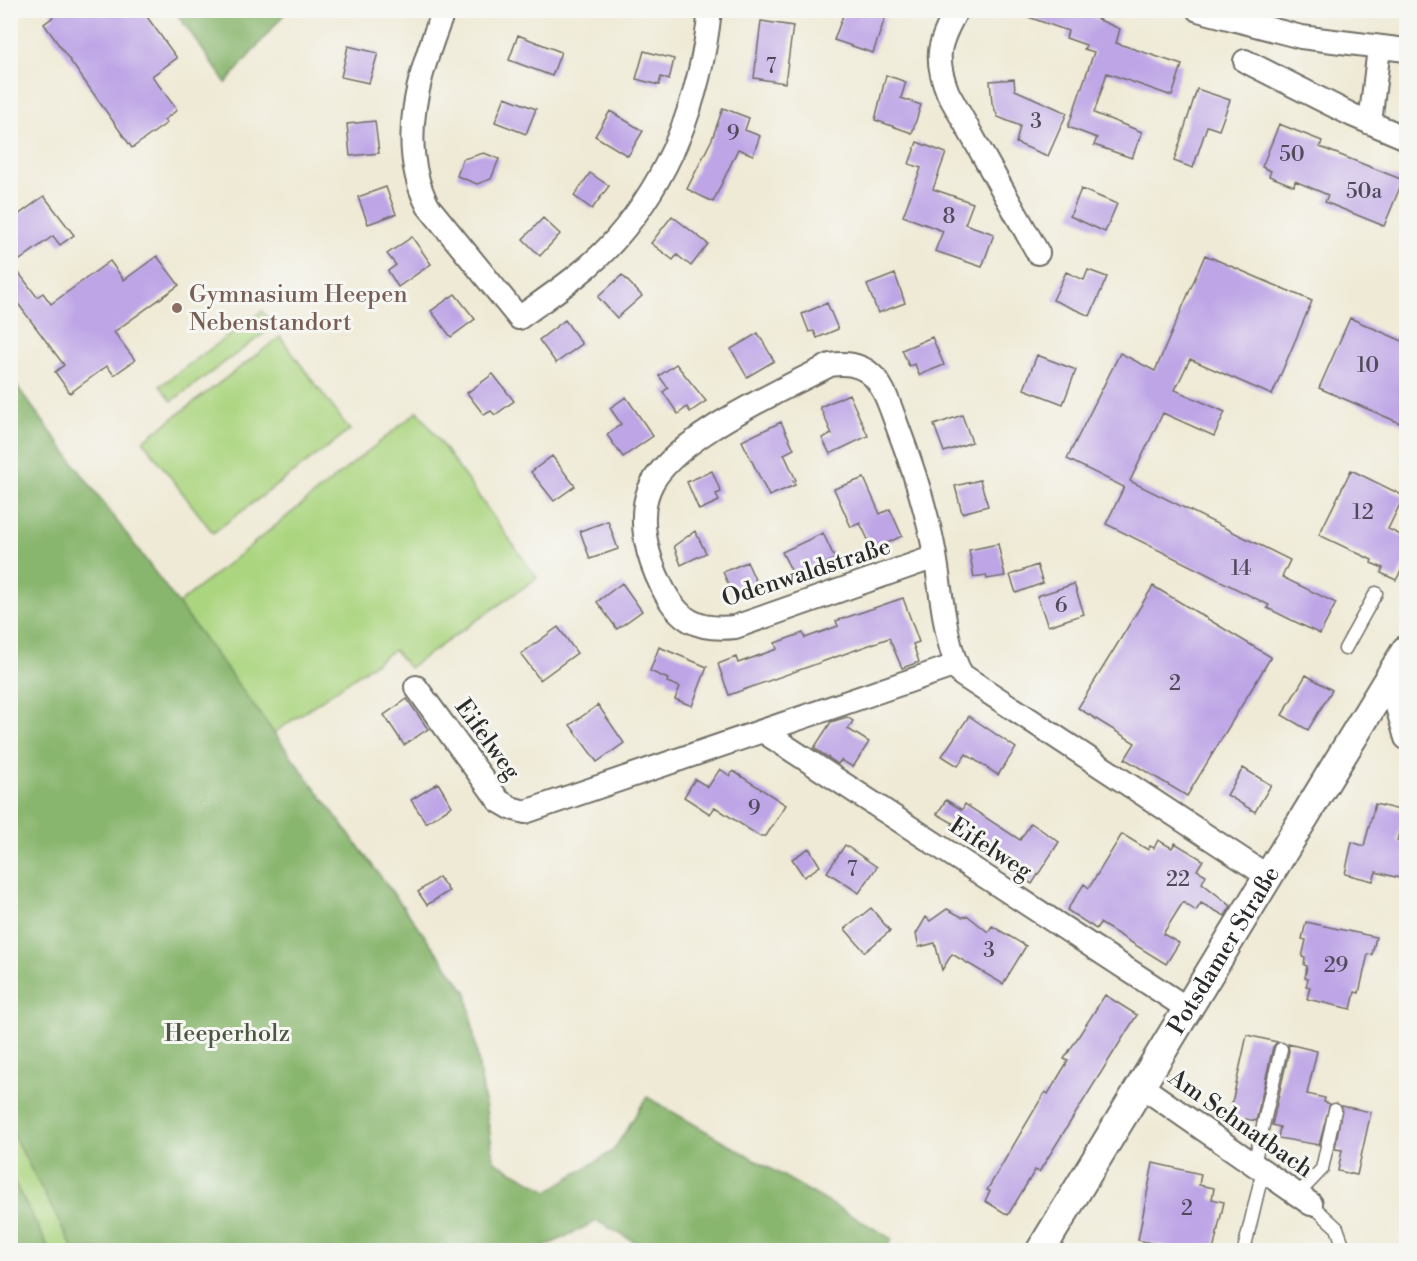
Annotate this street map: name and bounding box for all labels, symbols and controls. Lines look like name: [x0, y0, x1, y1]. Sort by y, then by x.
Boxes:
house number: 7: [766, 54, 777, 80]
house number: 3: [1030, 109, 1042, 135]
house number: 9: [727, 121, 739, 147]
house number: 50: [1279, 142, 1305, 168]
house number: 50a: [1346, 179, 1382, 205]
house number: 8: [943, 204, 955, 230]
place label: Gymnasium Heepen Nebenstandort: [189, 280, 408, 338]
marker: Gymnasium Heepen Nebenstandort: [170, 301, 184, 315]
house number: 10: [1357, 353, 1379, 379]
house number: 12: [1352, 500, 1374, 526]
street label: Odenwaldstraße: [718, 532, 894, 614]
house number: 14: [1231, 556, 1251, 582]
house number: 6: [1055, 593, 1068, 619]
house number: 2: [1169, 671, 1181, 697]
street label: Eifelweg: [448, 693, 527, 786]
house number: 9: [748, 796, 760, 822]
street label: Eifelweg: [943, 811, 1038, 887]
house number: 7: [847, 857, 858, 883]
street label: Potsdamer Straße: [1162, 861, 1287, 1040]
house number: 22: [1166, 867, 1190, 893]
house number: 3: [983, 938, 995, 964]
house number: 29: [1324, 953, 1348, 979]
park label: Heeperholz: [164, 1019, 290, 1049]
street label: Am Schnatbach: [1161, 1062, 1319, 1185]
house number: 2: [1181, 1196, 1193, 1222]

